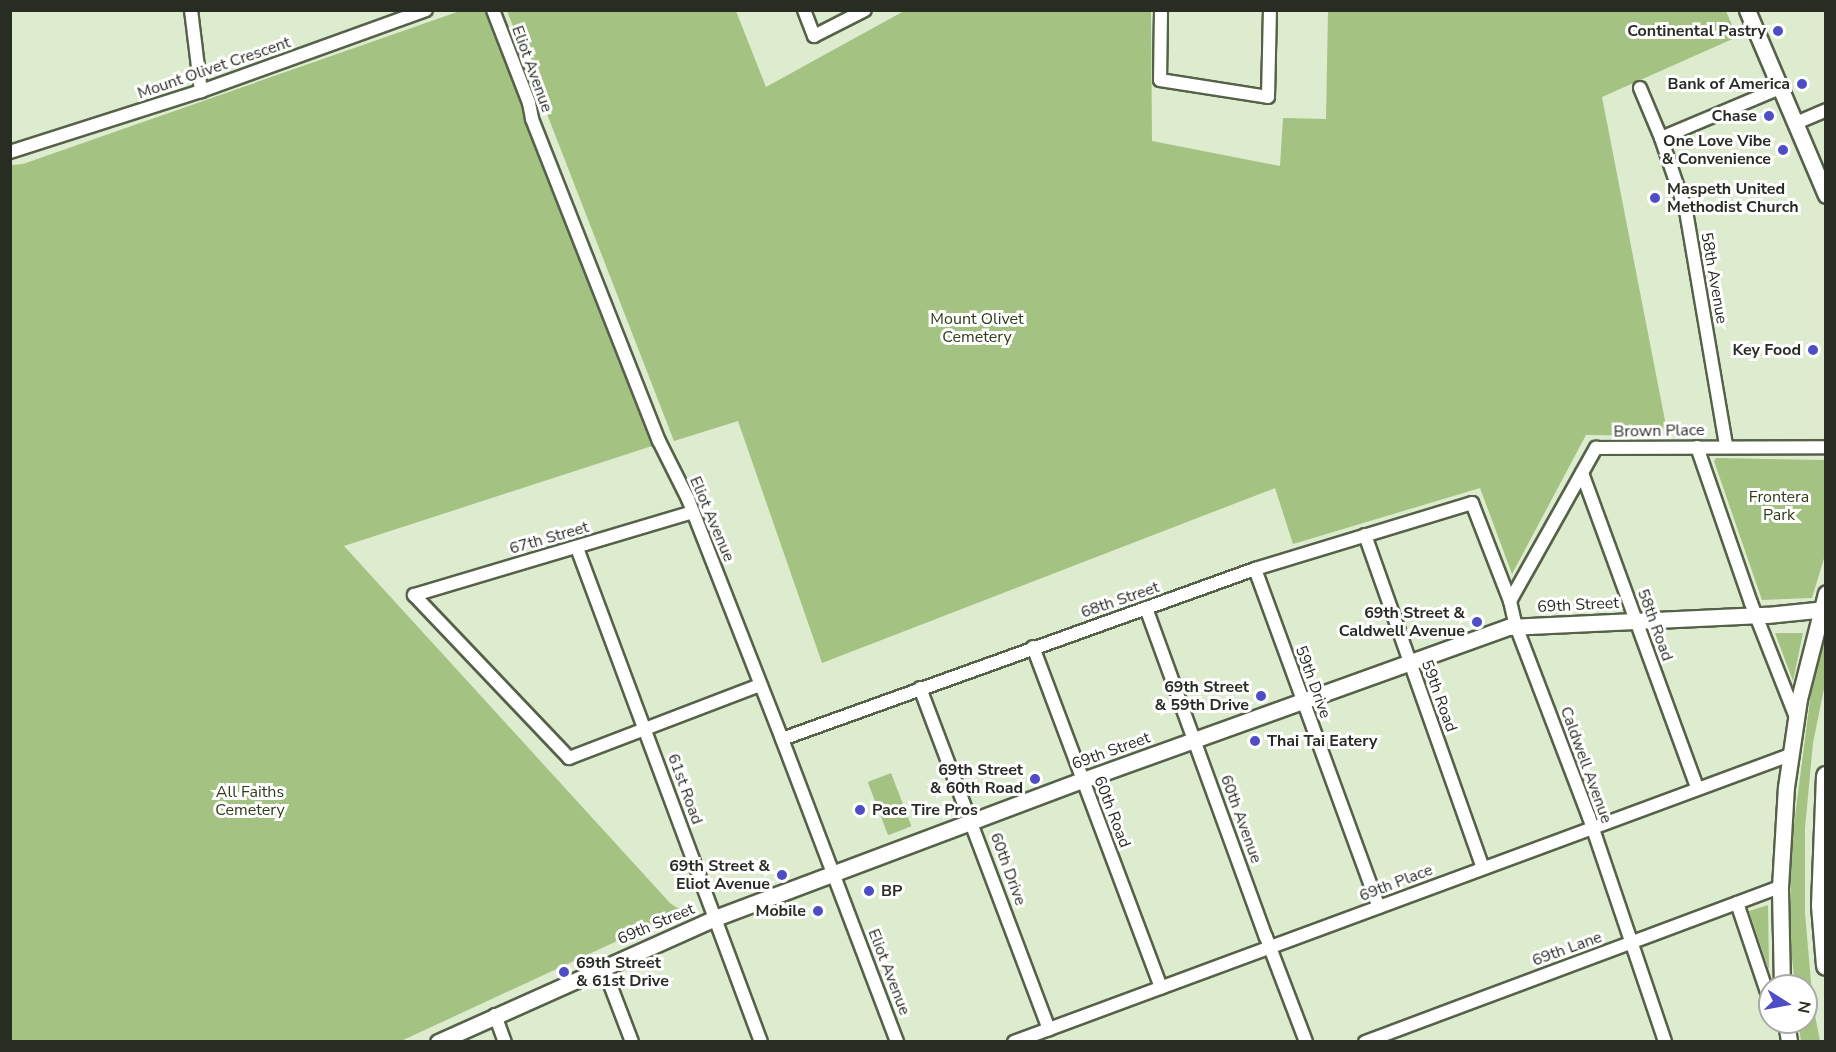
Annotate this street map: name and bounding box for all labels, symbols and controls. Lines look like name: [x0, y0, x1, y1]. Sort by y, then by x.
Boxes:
place label: Continental Pastry: [1627, 21, 1766, 41]
street label: Eliot Avenue: [507, 23, 557, 115]
marker: Continental Pastry: [1771, 24, 1785, 38]
street label: Mount Olivet Crescent: [135, 33, 293, 103]
place label: Bank of America: [1667, 74, 1790, 94]
marker: Bank of America: [1795, 77, 1809, 91]
place label: Chase: [1712, 106, 1757, 126]
marker: Chase: [1762, 109, 1776, 123]
place label: One Love Vibe & Convenience: [1662, 131, 1771, 169]
marker: One Love Vibe & Convenience: [1776, 143, 1790, 157]
place label: Maspeth United Methodist Church: [1667, 179, 1799, 217]
marker: Maspeth United Methodist Church: [1648, 191, 1662, 205]
street label: 58th Avenue: [1697, 231, 1731, 325]
park label: Mount Olivet Cemetery: [930, 309, 1024, 347]
place label: Key Food: [1733, 340, 1801, 360]
marker: Key Food: [1806, 343, 1820, 357]
street label: Brown Place: [1613, 421, 1705, 441]
street label: Eliot Avenue: [685, 473, 739, 565]
park label: Frontera Park: [1749, 487, 1809, 525]
street label: 67th Street: [507, 518, 591, 558]
street label: 68th Street: [1078, 578, 1162, 622]
street label: 58th Road: [1633, 586, 1677, 664]
street label: 69th Street: [1537, 593, 1619, 617]
place label: 69th Street & Caldwell Avenue: [1339, 603, 1465, 641]
marker: 69th Street & Caldwell Avenue: [1470, 615, 1484, 629]
street label: 59th Drive: [1291, 643, 1335, 721]
street label: 59th Road: [1417, 657, 1461, 735]
place label: 69th Street & 59th Drive: [1155, 677, 1249, 715]
marker: 69th Street & 59th Drive: [1254, 689, 1268, 703]
street label: Caldwell Avenue: [1556, 704, 1616, 826]
street label: 69th Street: [1069, 728, 1153, 774]
place label: Thai Tai Eatery: [1267, 731, 1377, 751]
marker: Thai Tai Eatery: [1248, 734, 1262, 748]
street label: 61st Road: [663, 751, 707, 827]
place label: 69th Street & 60th Road: [930, 760, 1023, 798]
marker: 69th Street & 60th Road: [1028, 772, 1042, 786]
street label: 60th Avenue: [1216, 772, 1266, 866]
street label: 60th Road: [1090, 773, 1134, 851]
park label: All Faiths Cemetery: [215, 782, 285, 820]
place label: Pace Tire Pros: [872, 800, 978, 820]
marker: Pace Tire Pros: [853, 803, 867, 817]
street label: 60th Drive: [986, 830, 1030, 908]
place label: 69th Street & Eliot Avenue: [669, 856, 770, 894]
street label: 69th Place: [1357, 860, 1435, 906]
marker: 69th Street & Eliot Avenue: [775, 868, 789, 882]
place label: BP: [881, 881, 902, 901]
marker: BP: [862, 884, 876, 898]
street label: 69th Street: [615, 899, 697, 949]
place label: Mobile: [756, 901, 806, 921]
marker: Mobile: [811, 904, 825, 918]
street label: Eliot Avenue: [864, 926, 914, 1018]
street label: 69th Lane: [1530, 928, 1604, 970]
place label: 69th Street & 61st Drive: [576, 953, 669, 991]
marker: 69th Street & 61st Drive: [557, 965, 571, 979]
north arrow: [1758, 974, 1818, 1034]
text: N: [1792, 999, 1816, 1015]

